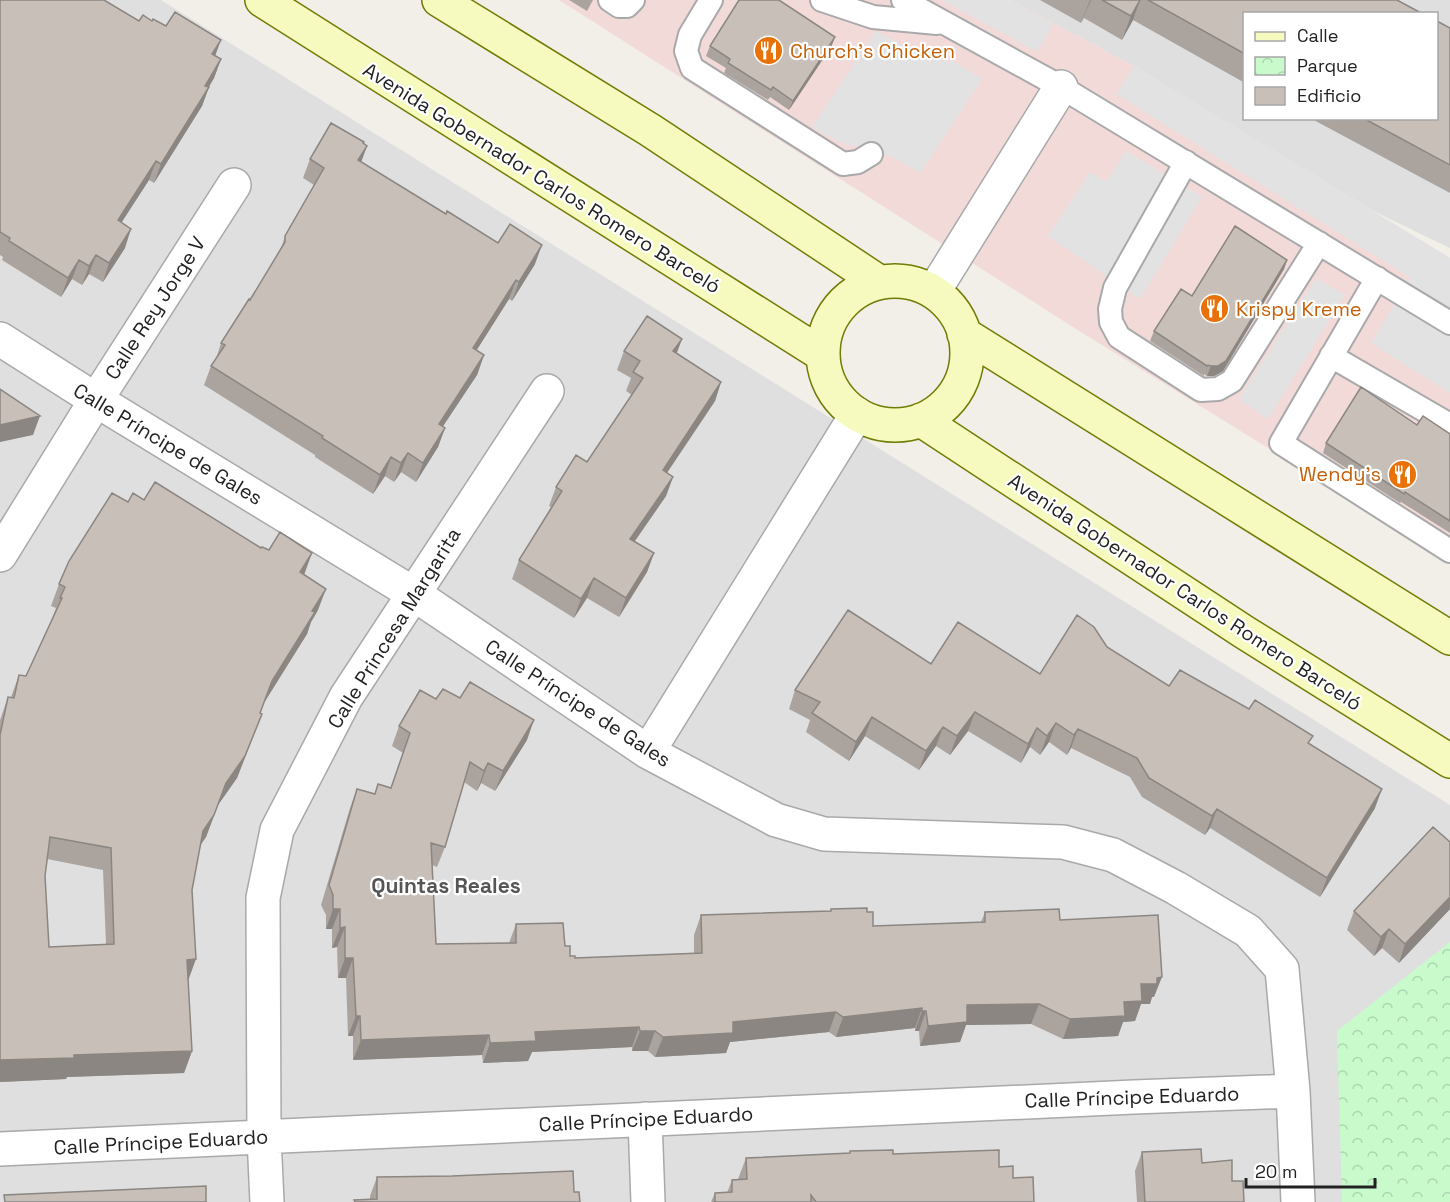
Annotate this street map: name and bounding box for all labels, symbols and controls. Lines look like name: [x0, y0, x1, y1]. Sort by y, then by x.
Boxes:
legend: [1243, 12, 1438, 120]
text: Calle: [1297, 24, 1338, 47]
restaurant icon: Church's Chicken: [753, 35, 785, 67]
place label: Church's Chicken: [790, 38, 955, 64]
text: Parque: [1297, 54, 1358, 77]
street label: Avenida Gobernador Carlos Romero Barceló: [358, 57, 726, 299]
text: Edificio: [1297, 84, 1361, 107]
street label: Calle Rey Jorge V: [99, 231, 211, 385]
restaurant icon: Krispy Kreme: [1199, 293, 1231, 325]
place label: Krispy Kreme: [1236, 296, 1362, 322]
street label: Calle Príncipe de Gales: [69, 377, 267, 511]
restaurant icon: Wendy's: [1386, 458, 1418, 490]
place label: Wendy's: [1299, 461, 1381, 487]
street label: Avenida Gobernador Carlos Romero Barceló: [1003, 468, 1367, 716]
street label: Calle Princesa Margarita: [321, 523, 467, 733]
street label: Calle Príncipe de Gales: [480, 633, 676, 773]
district label: Quintas Reales: [371, 872, 521, 899]
street label: Calle Príncipe Eduardo: [1024, 1080, 1240, 1114]
street label: Calle Príncipe Eduardo: [538, 1100, 754, 1138]
street label: Calle Príncipe Eduardo: [53, 1123, 269, 1161]
scale bar: [1246, 1151, 1375, 1189]
text: 20 m: [1255, 1160, 1298, 1183]

